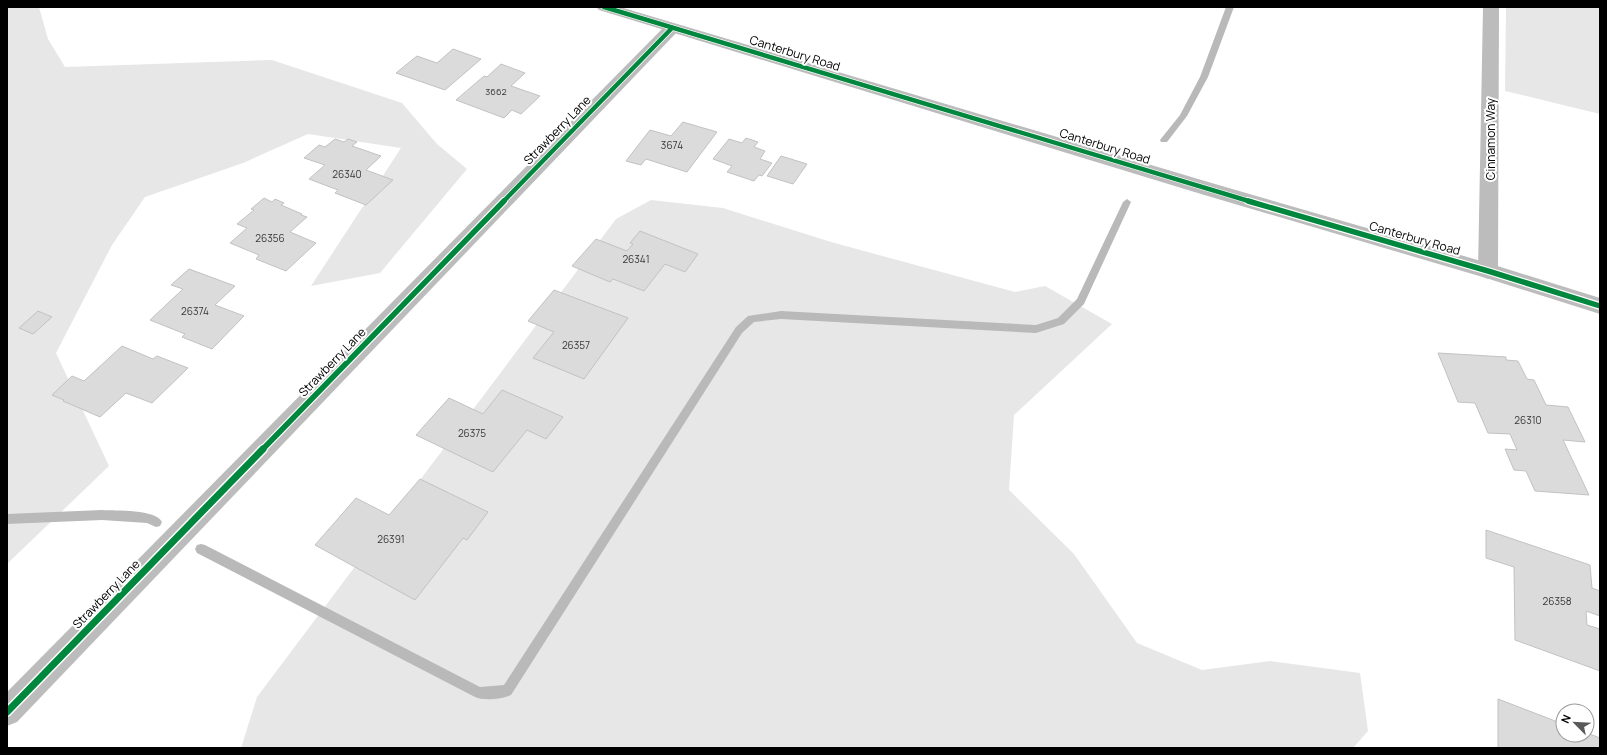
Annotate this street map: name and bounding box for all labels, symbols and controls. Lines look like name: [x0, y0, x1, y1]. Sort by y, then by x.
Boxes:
street label: Canterbury Road: [748, 31, 842, 75]
house number: 3662: [485, 85, 507, 98]
street label: Strawberry Lane: [520, 92, 594, 168]
street label: Cinnamon Way: [1482, 97, 1499, 180]
street label: Canterbury Road: [1058, 124, 1152, 168]
house number: 3674: [661, 138, 683, 152]
house number: 26340: [332, 167, 362, 181]
street label: Canterbury Road: [1368, 217, 1462, 259]
house number: 26356: [255, 231, 285, 245]
house number: 26341: [622, 252, 650, 266]
house number: 26374: [181, 304, 209, 318]
street label: Strawberry Lane: [295, 324, 369, 400]
house number: 26357: [562, 338, 590, 352]
house number: 26310: [1514, 413, 1542, 427]
house number: 26375: [458, 426, 486, 440]
house number: 26391: [377, 532, 405, 546]
street label: Strawberry Lane: [69, 556, 143, 632]
house number: 26358: [1542, 594, 1572, 608]
north arrow: [1555, 703, 1595, 743]
text: N: [1557, 712, 1574, 725]

